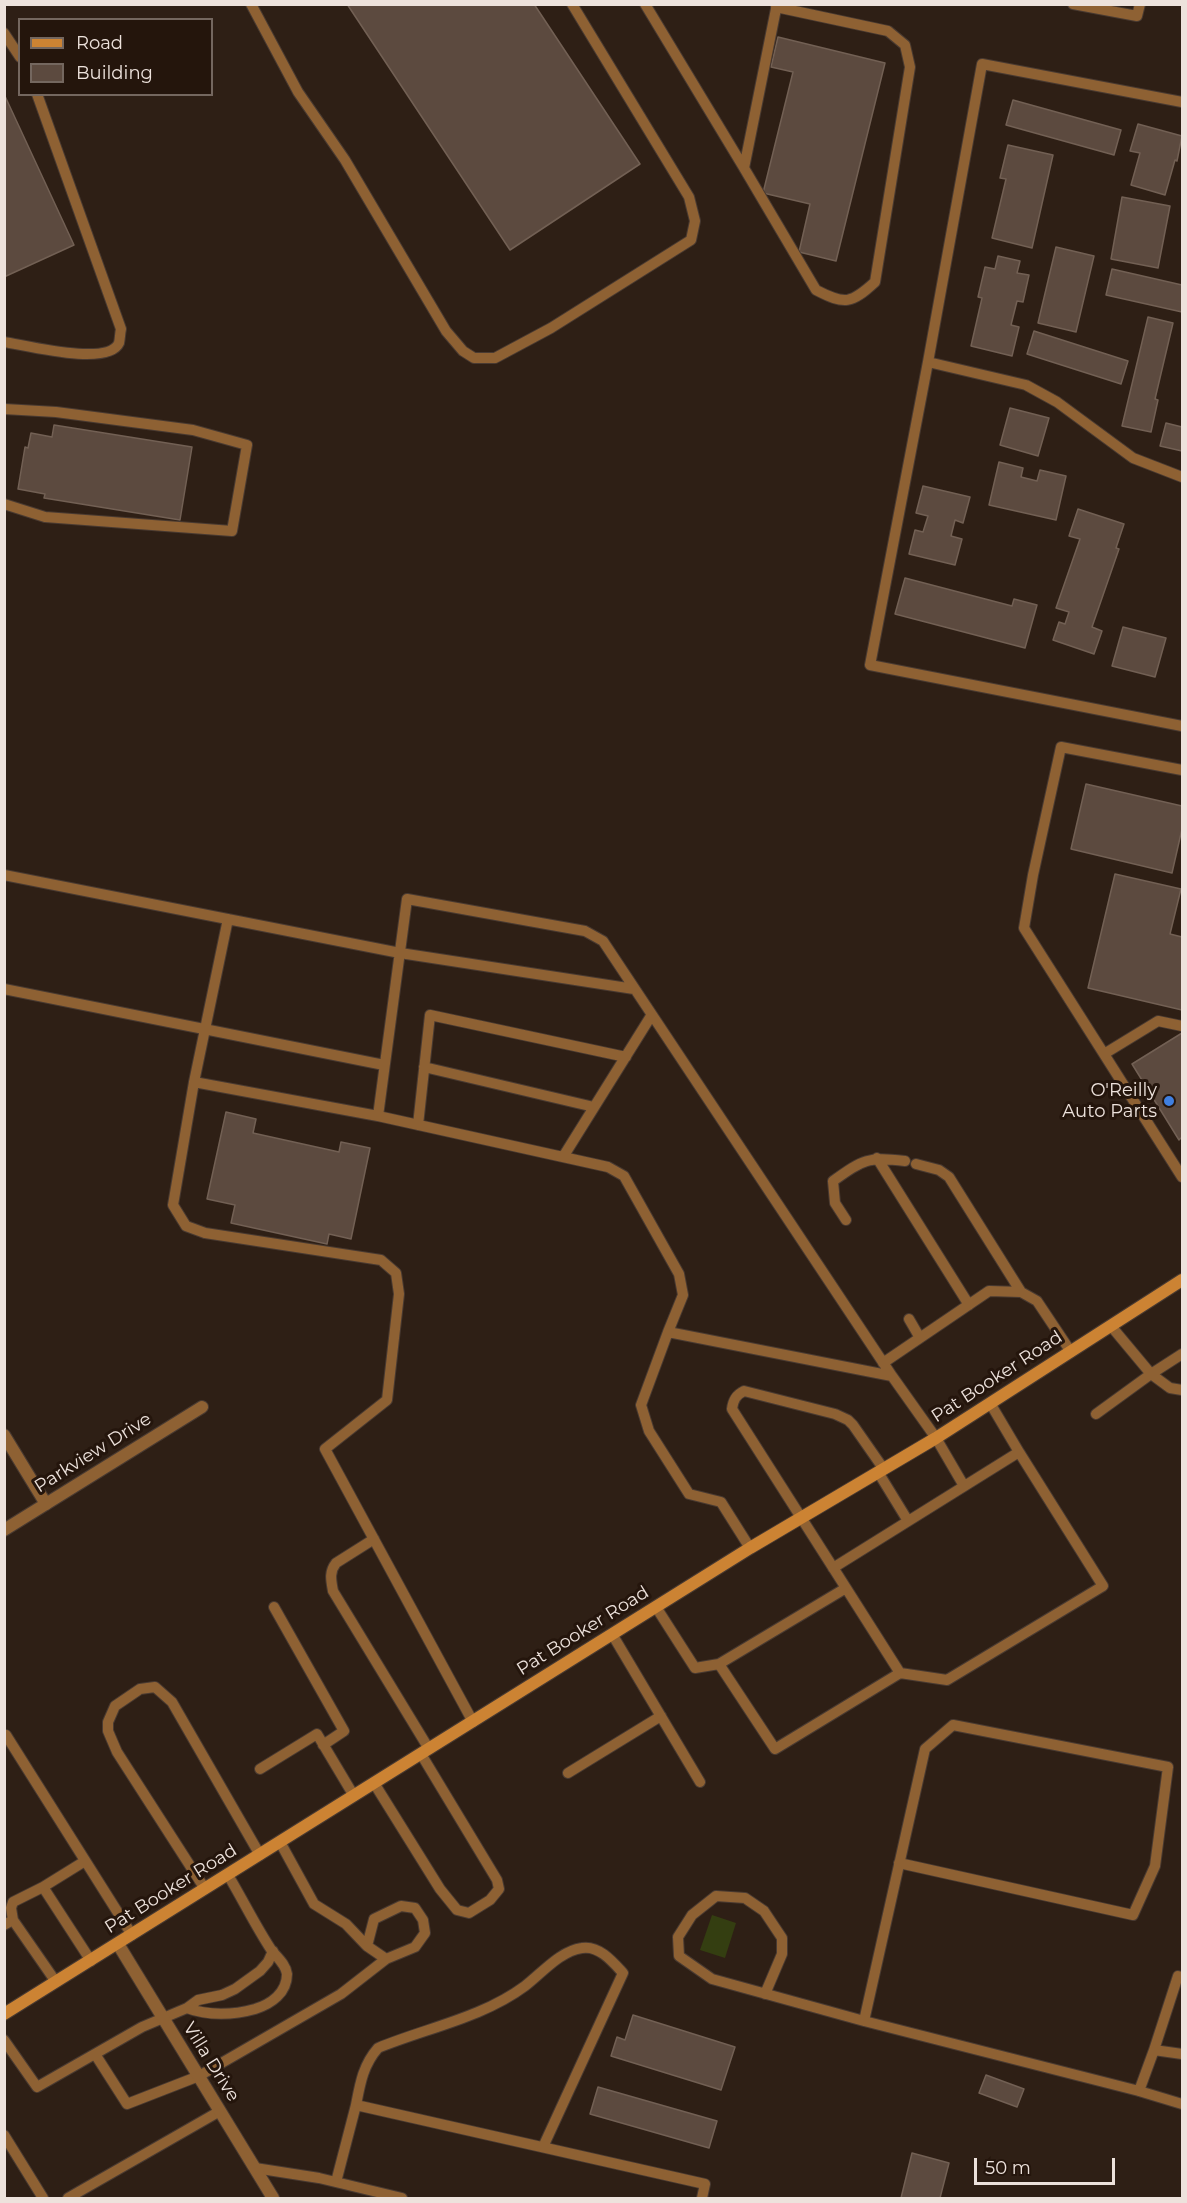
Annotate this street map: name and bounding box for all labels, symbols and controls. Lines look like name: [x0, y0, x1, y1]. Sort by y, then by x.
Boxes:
legend: [18, 18, 213, 96]
text: Road: [76, 32, 123, 54]
text: Building: [76, 62, 153, 84]
place label: O'Reilly Auto Parts: [1062, 1080, 1157, 1122]
marker: O'Reilly Auto Parts: [1162, 1094, 1176, 1108]
street label: Pat Booker Road: [928, 1327, 1066, 1427]
street label: Parkview Drive: [31, 1408, 155, 1498]
street label: Pat Booker Road: [513, 1582, 653, 1680]
street label: Pat Booker Road: [101, 1840, 241, 1938]
street label: Villa Drive: [178, 2018, 244, 2106]
scale bar: [977, 2146, 1118, 2184]
text: 50 m: [985, 2157, 1031, 2179]

